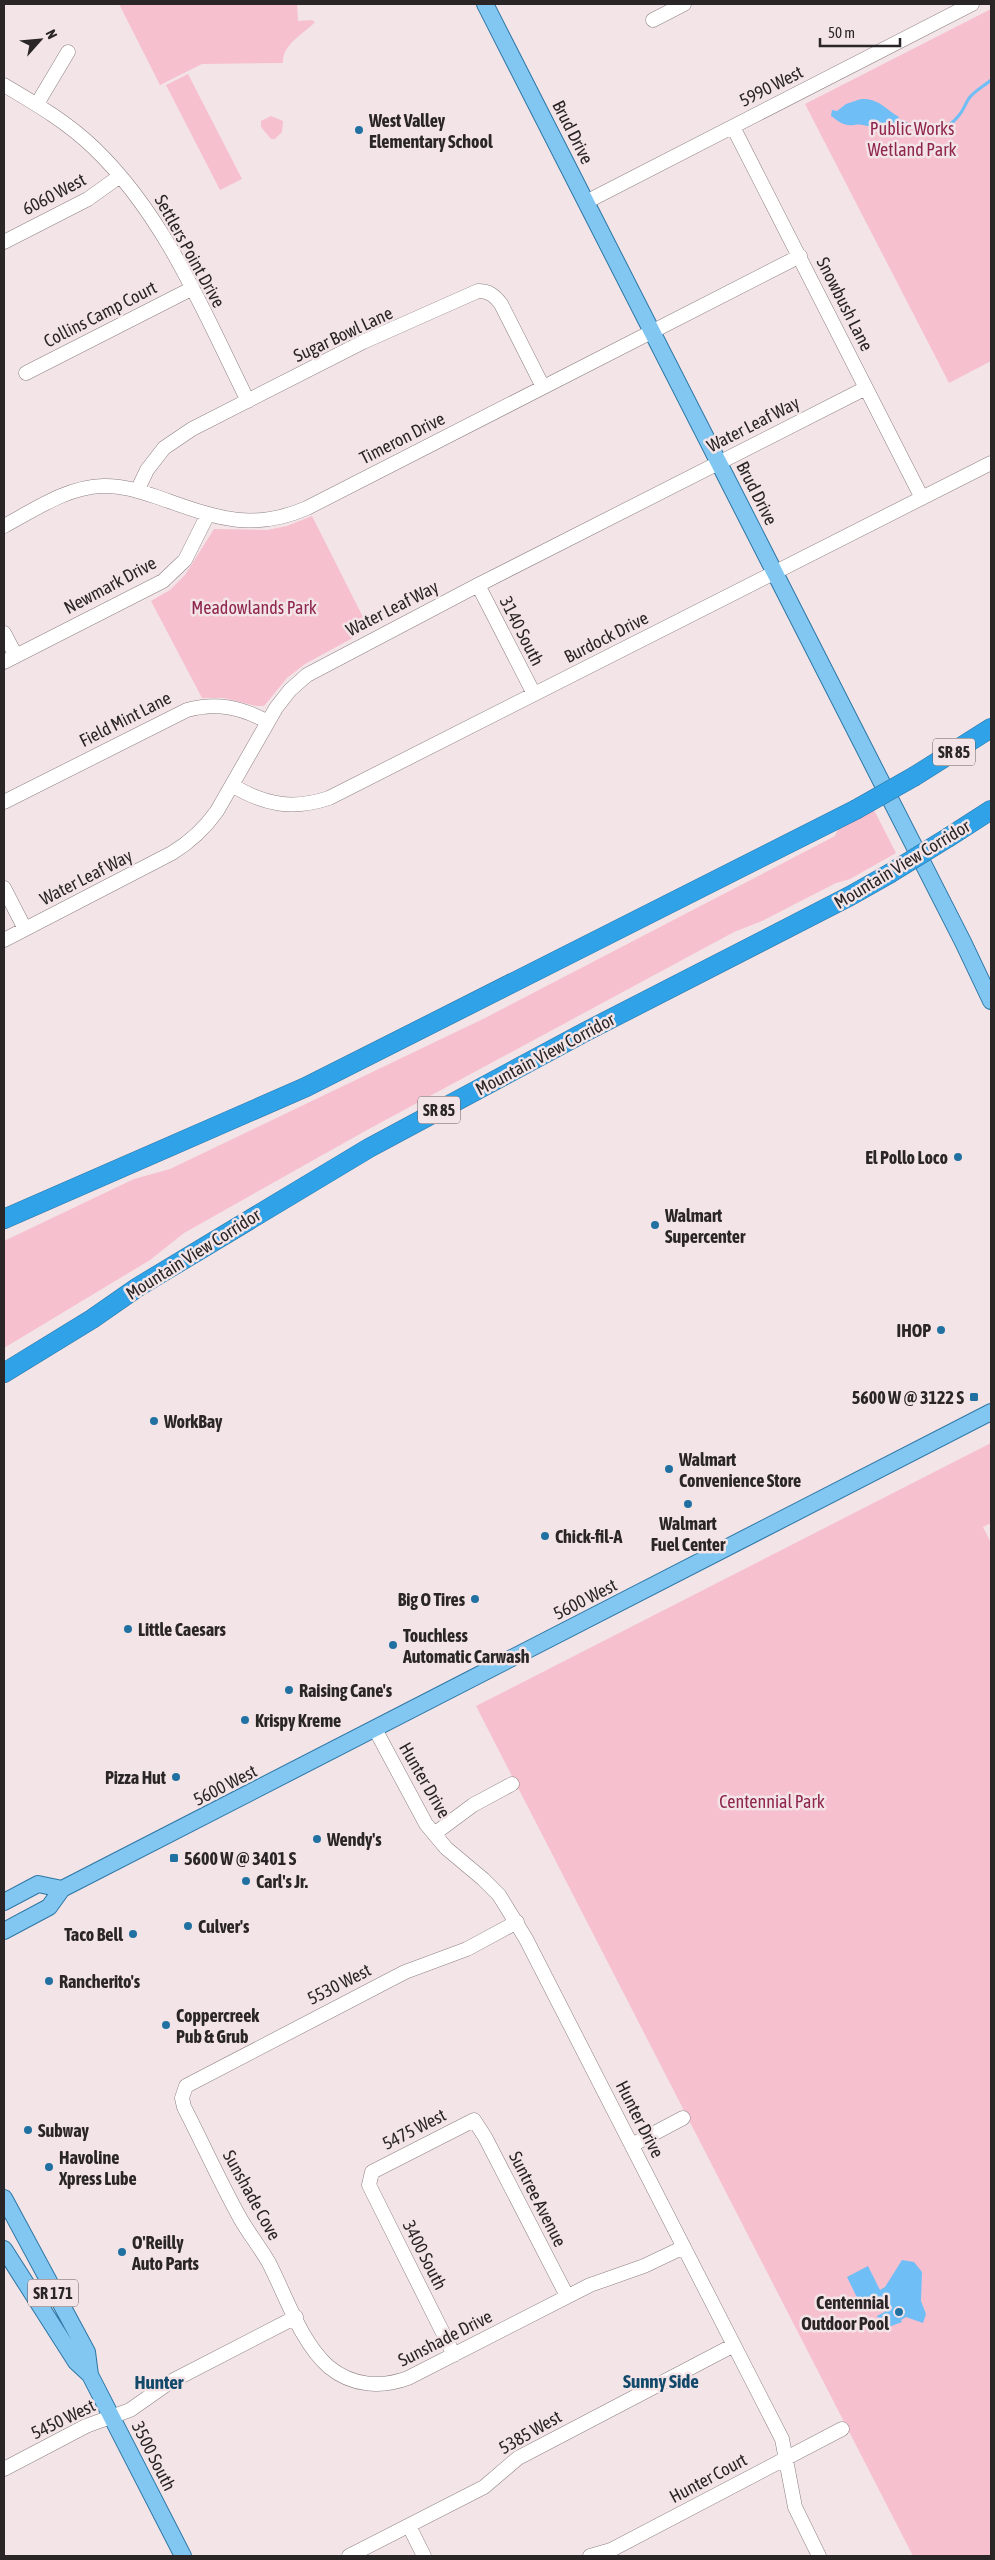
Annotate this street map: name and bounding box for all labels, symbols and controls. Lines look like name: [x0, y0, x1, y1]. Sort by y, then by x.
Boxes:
north arrow: [15, 15, 65, 65]
scale bar: [820, 15, 900, 47]
text: 50 m: [828, 24, 855, 41]
text: N: [43, 27, 61, 41]
street label: 5990 West: [736, 61, 806, 111]
street label: Brud Drive: [548, 97, 598, 167]
place label: West Valley Elementary School: [368, 110, 493, 152]
park label: Public Works Wetland Park: [868, 118, 956, 160]
marker: West Valley Elementary School: [353, 124, 365, 136]
street label: 6060 West: [19, 169, 89, 219]
street label: Settlers Point Drive: [150, 191, 230, 311]
street label: Snowbush Lane: [812, 254, 878, 354]
street label: Collins Camp Court: [40, 277, 160, 351]
street label: Sugar Bowl Lane: [290, 302, 396, 366]
street label: Water Leaf Way: [703, 392, 803, 456]
street label: Timeron Drive: [356, 408, 448, 468]
street label: Brud Drive: [732, 458, 782, 528]
street label: Newmark Drive: [60, 552, 160, 618]
street label: Water Leaf Way: [342, 576, 442, 640]
street label: 3140 South: [496, 593, 548, 669]
park label: Meadowlands Park: [191, 597, 317, 618]
street label: Burdock Drive: [560, 607, 652, 667]
street label: Field Mint Lane: [76, 687, 174, 751]
road number: SR 85: [933, 739, 975, 766]
street label: Mountain View Corridor: [830, 815, 974, 913]
street label: Water Leaf Way: [36, 845, 136, 909]
street label: Mountain View Corridor: [472, 1008, 619, 1100]
road number: SR 85: [418, 1096, 460, 1124]
place label: El Pollo Loco: [865, 1147, 948, 1168]
marker: El Pollo Loco: [952, 1151, 964, 1163]
street label: Mountain View Corridor: [122, 1204, 265, 1304]
place label: Walmart Supercenter: [664, 1205, 746, 1247]
marker: Walmart Supercenter: [649, 1219, 661, 1231]
place label: IHOP: [897, 1320, 931, 1341]
marker: IHOP: [935, 1324, 947, 1336]
place label: 5600 W @ 3122 S: [852, 1387, 964, 1408]
marker: 5600 W @ 3122 S: [968, 1391, 980, 1403]
place label: WorkBay: [163, 1411, 223, 1432]
marker: WorkBay: [148, 1415, 160, 1427]
place label: Walmart Convenience Store: [678, 1449, 801, 1491]
marker: Walmart Convenience Store: [663, 1463, 675, 1475]
marker: Walmart Fuel Center: [682, 1498, 694, 1510]
place label: Walmart Fuel Center: [651, 1513, 726, 1555]
place label: Chick-fil-A: [555, 1526, 622, 1547]
marker: Chick-fil-A: [539, 1530, 551, 1542]
street label: 5600 West: [550, 1574, 620, 1624]
place label: Big O Tires: [398, 1589, 466, 1610]
marker: Big O Tires: [469, 1593, 481, 1605]
place label: Little Caesars: [138, 1619, 226, 1640]
marker: Little Caesars: [122, 1623, 134, 1635]
place label: Touchless Automatic Carwash: [402, 1625, 530, 1667]
marker: Touchless Automatic Carwash: [387, 1639, 399, 1651]
place label: Raising Cane's: [299, 1680, 393, 1701]
marker: Raising Cane's: [283, 1684, 295, 1696]
place label: Krispy Kreme: [255, 1710, 341, 1731]
marker: Krispy Kreme: [239, 1714, 251, 1726]
street label: Hunter Drive: [395, 1738, 455, 1822]
street label: 5600 West: [190, 1760, 260, 1810]
place label: Pizza Hut: [105, 1767, 167, 1788]
marker: Pizza Hut: [170, 1771, 182, 1783]
park label: Centennial Park: [719, 1791, 825, 1812]
place label: Wendy's: [326, 1829, 382, 1850]
marker: Wendy's: [311, 1833, 323, 1845]
place label: 5600 W @ 3401 S: [184, 1848, 297, 1869]
marker: 5600 W @ 3401 S: [168, 1852, 180, 1864]
place label: Carl's Jr.: [256, 1871, 308, 1892]
marker: Carl's Jr.: [240, 1875, 252, 1887]
place label: Culver's: [198, 1916, 250, 1937]
marker: Culver's: [182, 1920, 194, 1932]
place label: Taco Bell: [64, 1924, 123, 1945]
marker: Taco Bell: [127, 1928, 139, 1940]
street label: 5530 West: [304, 1959, 374, 2009]
place label: Rancherito's: [59, 1971, 141, 1992]
marker: Rancherito's: [43, 1975, 55, 1987]
place label: Coppercreek Pub & Grub: [176, 2005, 260, 2047]
marker: Coppercreek Pub & Grub: [160, 2019, 172, 2031]
street label: Hunter Drive: [612, 2077, 668, 2161]
street label: 5475 West: [379, 2104, 449, 2154]
place label: Subway: [38, 2120, 90, 2141]
marker: Subway: [22, 2124, 34, 2136]
street label: Sunshade Cove: [219, 2146, 285, 2244]
place label: Havoline Xpress Lube: [58, 2147, 137, 2189]
street label: Suntree Avenue: [505, 2148, 571, 2250]
marker: Havoline Xpress Lube: [43, 2161, 55, 2173]
street label: 3400 South: [399, 2217, 451, 2293]
place label: O'Reilly Auto Parts: [131, 2232, 200, 2274]
marker: O'Reilly Auto Parts: [116, 2246, 128, 2258]
road number: SR 171: [28, 2280, 78, 2306]
place label: Centennial Outdoor Pool: [801, 2292, 889, 2334]
street label: Sunshade Drive: [395, 2305, 495, 2371]
marker: Centennial Outdoor Pool: [893, 2306, 905, 2318]
district label: Sunny Side: [623, 2370, 699, 2392]
district label: Hunter: [135, 2371, 184, 2393]
street label: 5450 West: [28, 2395, 98, 2443]
street label: 5385 West: [495, 2406, 565, 2458]
street label: 3500 South: [128, 2418, 180, 2494]
street label: Hunter Court: [666, 2449, 750, 2507]

